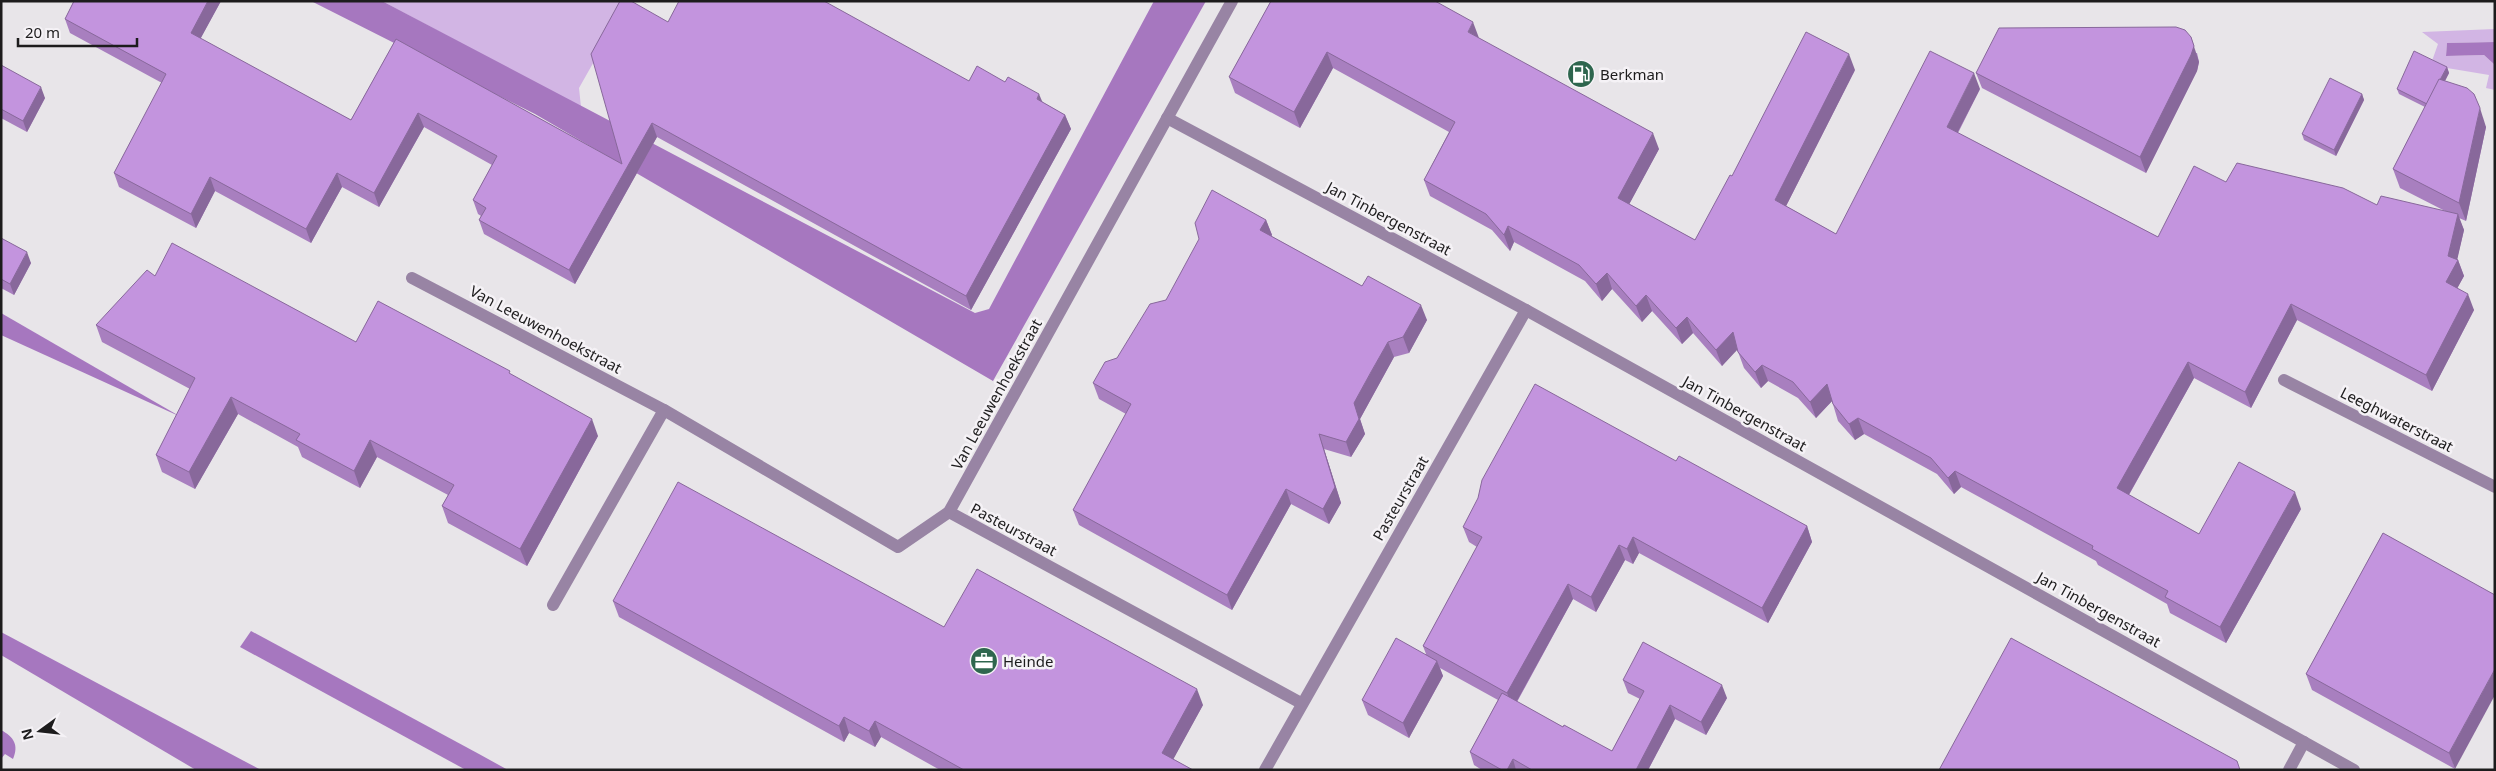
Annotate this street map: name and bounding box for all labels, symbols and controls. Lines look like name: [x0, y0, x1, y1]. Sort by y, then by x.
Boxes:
scale bar: [18, 15, 136, 47]
text: 20 m: [25, 22, 60, 42]
fuel station icon: Berkman: [1566, 59, 1596, 89]
place label: Berkman: [1600, 64, 1664, 84]
street label: Jan Tinbergenstraat: [1321, 176, 1455, 260]
street label: Van Leeuwenhoekstraat: [467, 280, 626, 378]
street label: Van Leeuwenhoekstraat: [946, 315, 1046, 473]
street label: Jan Tinbergenstraat: [1678, 370, 1811, 456]
street label: Leeghwaterstraat: [2337, 382, 2457, 456]
street label: Pasteurstraat: [1368, 451, 1433, 544]
street label: Pasteurstraat: [967, 498, 1061, 560]
street label: Jan Tinbergenstraat: [2032, 566, 2165, 652]
office icon: Heinde: [969, 646, 999, 676]
place label: Heinde: [1003, 651, 1053, 671]
north arrow: [15, 706, 65, 756]
text: N: [16, 727, 38, 742]

